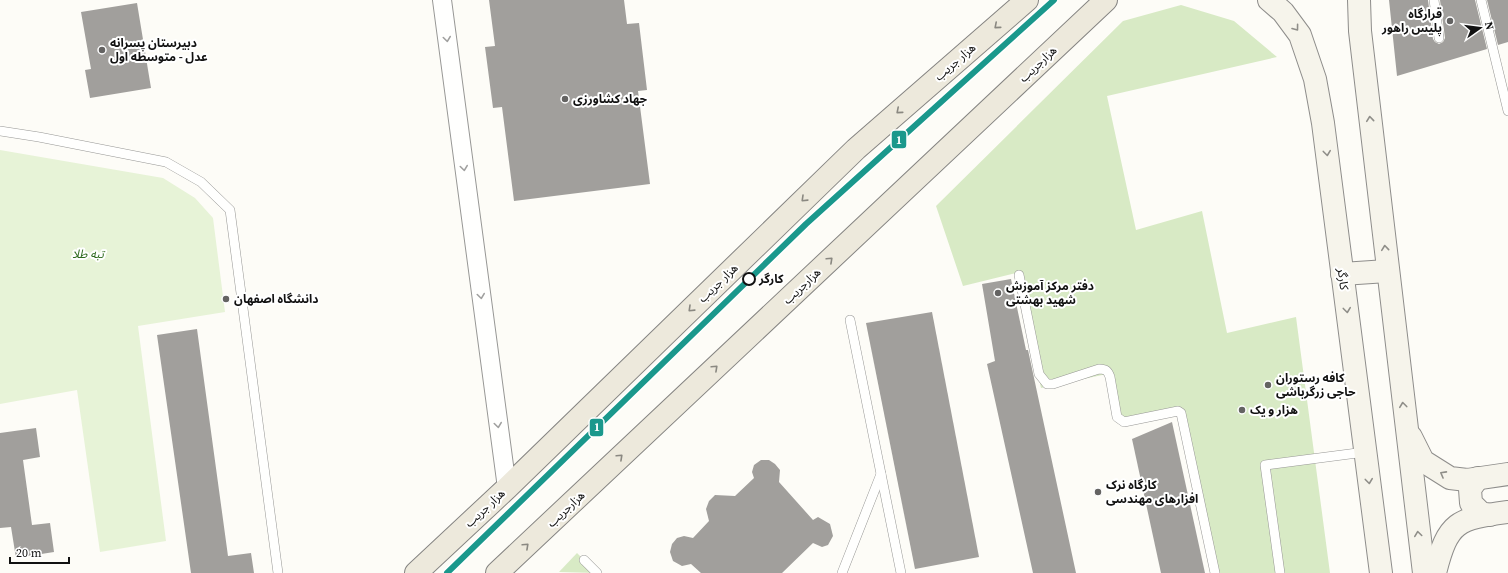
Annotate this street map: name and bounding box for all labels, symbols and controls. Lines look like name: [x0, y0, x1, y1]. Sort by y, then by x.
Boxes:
place label: قرارگاه پلیس راهور: [1381, 6, 1442, 37]
north arrow: [1460, 8, 1500, 48]
marker: قرارگاه پلیس راهور: [1445, 16, 1455, 26]
text: N: [1481, 20, 1497, 31]
one-way arrow: [995, 21, 1002, 28]
one-way arrow: [1291, 24, 1298, 31]
place label: دبیرستان پسرانه عدل - متوسطه اول: [110, 35, 208, 65]
one-way arrow: [442, 36, 451, 42]
street label: هزار جریب: [931, 40, 979, 84]
street label: هزارجریب: [1016, 42, 1060, 86]
marker: دبیرستان پسرانه عدل - متوسطه اول: [97, 45, 107, 55]
place label: جهاد کشاورزی: [573, 91, 648, 107]
marker: جهاد کشاورزی: [560, 94, 570, 104]
one-way arrow: [897, 107, 904, 114]
one-way arrow: [1366, 116, 1375, 122]
line badge: 1: [891, 130, 907, 149]
text: 1: [896, 133, 902, 148]
one-way arrow: [1322, 150, 1331, 157]
one-way arrow: [459, 164, 468, 171]
one-way arrow: [801, 195, 809, 202]
one-way arrow: [1380, 245, 1389, 251]
park label: تبه طلا: [72, 246, 106, 262]
one-way arrow: [825, 257, 833, 264]
street label: هزار جریب: [695, 260, 741, 306]
street label: هزارجریب: [780, 264, 824, 308]
street label: کارگر: [1334, 266, 1352, 292]
place label: کارگر: [758, 271, 784, 287]
marker: کارگر: [742, 272, 756, 286]
place label: دفتر مرکز آموزش شهید بهشتی: [1006, 278, 1094, 308]
marker: دفتر مرکز آموزش شهید بهشتی: [993, 288, 1003, 298]
place label: دانشگاه اصفهان: [234, 291, 319, 307]
one-way arrow: [476, 293, 485, 299]
marker: دانشگاه اصفهان: [221, 294, 231, 304]
one-way arrow: [688, 305, 696, 312]
one-way arrow: [1342, 307, 1351, 313]
one-way arrow: [710, 365, 718, 373]
place label: کافه رستوران حاجی زرگرباشی: [1276, 370, 1356, 400]
marker: کافه رستوران حاجی زرگرباشی: [1263, 380, 1273, 390]
place label: هزار و یک: [1250, 402, 1298, 418]
one-way arrow: [1399, 402, 1408, 408]
marker: هزار و یک: [1237, 405, 1247, 415]
line badge: 1: [589, 418, 604, 437]
text: 1: [594, 420, 600, 435]
one-way arrow: [493, 422, 502, 428]
one-way arrow: [615, 454, 623, 462]
one-way arrow: [1439, 471, 1447, 479]
place label: کارگاه نرک افزارهای مهندسی: [1106, 477, 1198, 507]
one-way arrow: [1364, 478, 1373, 484]
street label: هزار جریب: [461, 485, 509, 531]
street label: هزارجریب: [544, 487, 588, 531]
marker: کارگاه نرک افزارهای مهندسی: [1093, 487, 1103, 497]
one-way arrow: [1414, 531, 1423, 537]
scale bar: [10, 539, 69, 565]
one-way arrow: [521, 544, 529, 551]
text: 20 m: [16, 545, 42, 561]

